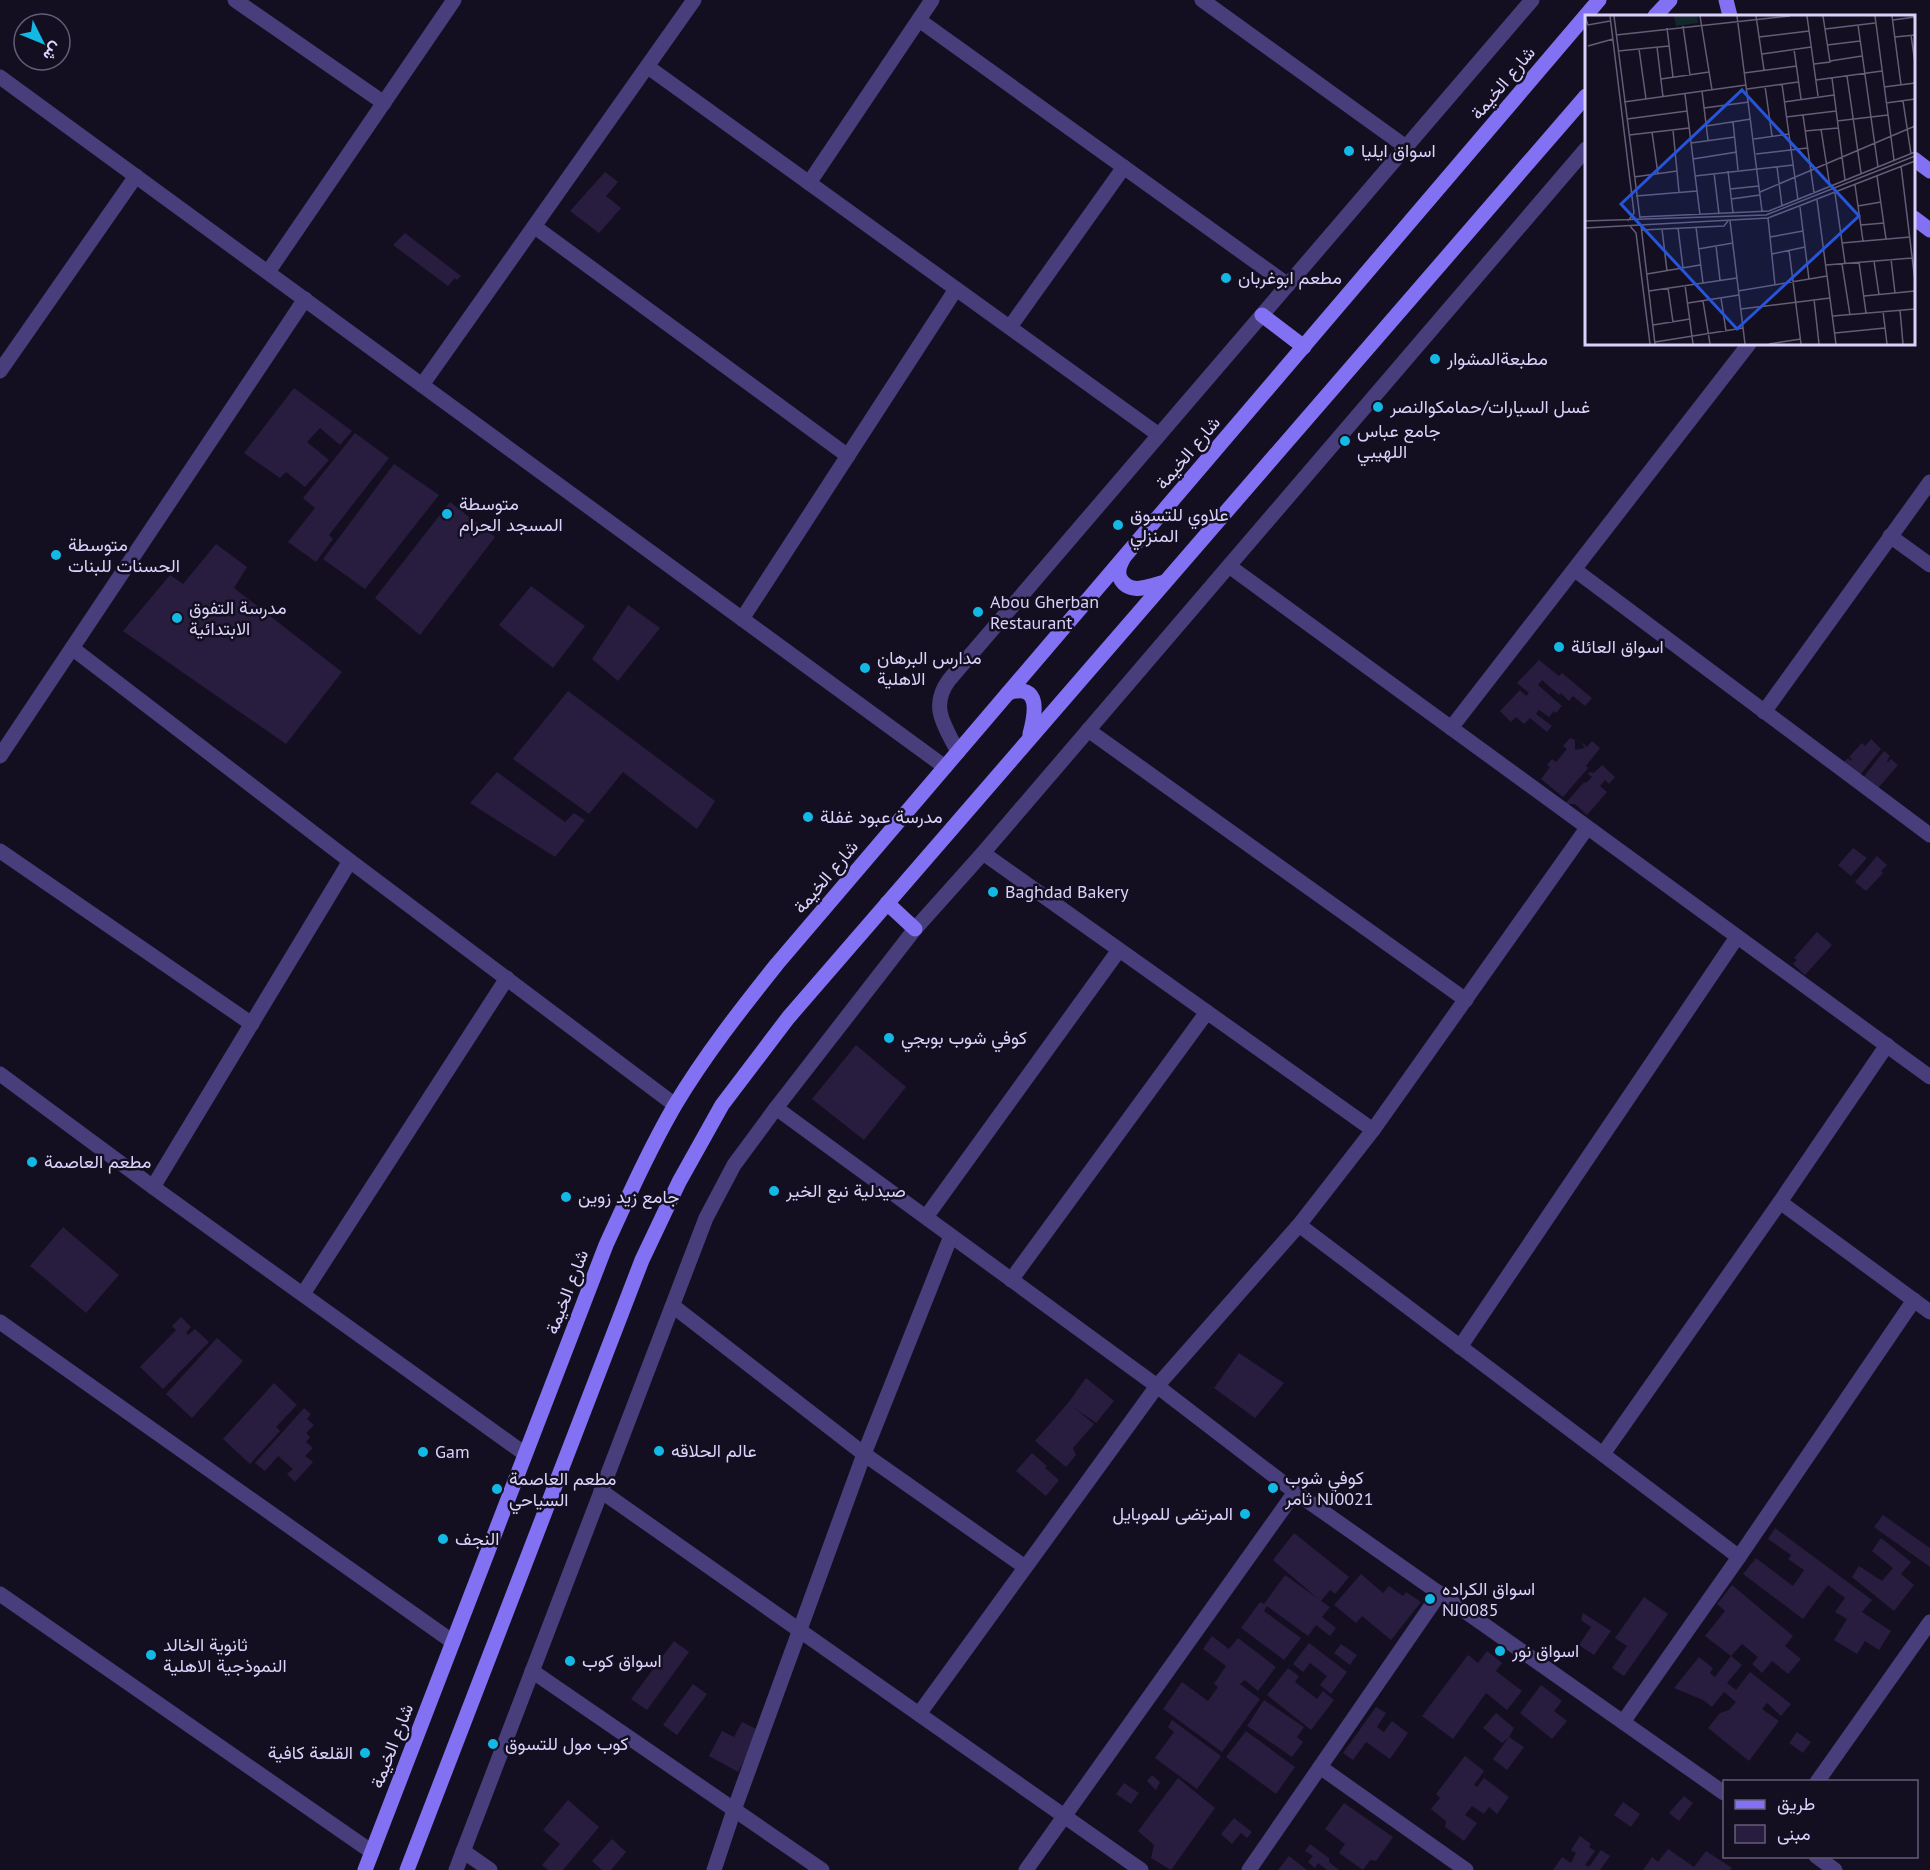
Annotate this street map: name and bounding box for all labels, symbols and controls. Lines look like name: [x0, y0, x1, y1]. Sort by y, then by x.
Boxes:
north arrow: [12, 12, 72, 72]
inset map: [1585, 15, 1915, 345]
text: ش: [39, 38, 67, 66]
street label: شارع الخيمة: [1465, 41, 1541, 125]
place label: اسواق ايليا: [1361, 139, 1436, 162]
marker: اسواق ايليا: [1342, 144, 1356, 158]
place label: مطعم ابوغربان: [1238, 266, 1342, 290]
marker: مطعم ابوغربان: [1219, 271, 1233, 285]
place label: مطبعةالمشوار: [1446, 347, 1548, 370]
marker: مطبعةالمشوار: [1428, 352, 1442, 366]
place label: غسل السيارات/حمامكوالنصر: [1389, 395, 1590, 418]
marker: غسل السيارات/حمامكوالنصر: [1371, 400, 1385, 414]
street label: شارع الخيمة: [1150, 411, 1226, 495]
place label: جامع عباس اللهيبي: [1357, 419, 1441, 467]
marker: جامع عباس اللهيبي: [1338, 434, 1352, 448]
place label: متوسطة المسجد الحرام: [459, 492, 563, 537]
place label: علاوي للتسوق المنزلي: [1130, 503, 1229, 551]
marker: متوسطة المسجد الحرام: [440, 507, 454, 521]
marker: علاوي للتسوق المنزلي: [1111, 518, 1125, 532]
place label: متوسطة الحسنات للبنات: [68, 533, 180, 577]
marker: متوسطة الحسنات للبنات: [49, 548, 63, 562]
place label: Abou Gherban Restaurant: [990, 590, 1099, 634]
place label: مدرسة التفوق الابتدائية: [189, 596, 287, 640]
marker: Abou Gherban Restaurant: [971, 605, 985, 619]
marker: مدرسة التفوق الابتدائية: [170, 611, 184, 625]
place label: اسواق العائلة: [1571, 635, 1664, 658]
marker: اسواق العائلة: [1552, 640, 1566, 654]
place label: مدارس البرهان الاهلية: [877, 646, 982, 690]
marker: مدارس البرهان الاهلية: [858, 661, 872, 675]
place label: مدرسة عبود غفلة: [820, 805, 943, 828]
marker: مدرسة عبود غفلة: [801, 810, 815, 824]
street label: شارع الخيمة: [788, 835, 864, 919]
place label: Baghdad Bakery: [1005, 880, 1129, 903]
marker: Baghdad Bakery: [986, 885, 1000, 899]
place label: كوفي شوب بوبجي: [901, 1026, 1027, 1053]
marker: كوفي شوب بوبجي: [882, 1031, 896, 1045]
place label: مطعم العاصمة: [44, 1150, 151, 1174]
marker: مطعم العاصمة: [25, 1155, 39, 1169]
place label: صيدلية نبع الخير: [785, 1179, 906, 1203]
marker: صيدلية نبع الخير: [767, 1184, 781, 1198]
place label: جامع زيد زوين: [578, 1185, 679, 1209]
marker: جامع زيد زوين: [559, 1190, 573, 1204]
street label: شارع الخيمة: [540, 1246, 594, 1338]
place label: عالم الحلاقه: [671, 1439, 757, 1463]
place label: Gam: [435, 1440, 470, 1463]
marker: عالم الحلاقه: [652, 1444, 666, 1458]
marker: Gam: [416, 1445, 430, 1459]
place label: كوفي شوب ثامر NJ0021: [1284, 1466, 1374, 1510]
place label: مطعم العاصمة السياحي: [509, 1467, 616, 1515]
marker: كوفي شوب ثامر NJ0021: [1266, 1481, 1280, 1495]
marker: مطعم العاصمة السياحي: [490, 1482, 504, 1496]
place label: المرتضى للموبايل: [1113, 1502, 1233, 1525]
marker: المرتضى للموبايل: [1238, 1507, 1252, 1521]
place label: النجف: [455, 1527, 499, 1550]
marker: النجف: [436, 1532, 450, 1546]
place label: اسواق الكراده NJ0085: [1442, 1577, 1535, 1621]
marker: اسواق الكراده NJ0085: [1423, 1592, 1437, 1606]
place label: ثانوية الخالد النموذجية الاهلية: [163, 1633, 287, 1677]
place label: اسواق نور: [1511, 1639, 1579, 1662]
marker: اسواق نور: [1493, 1644, 1507, 1658]
marker: ثانوية الخالد النموذجية الاهلية: [144, 1648, 158, 1662]
place label: اسواق كوب: [582, 1649, 662, 1672]
marker: اسواق كوب: [563, 1654, 577, 1668]
street label: شارع الخيمة: [365, 1700, 419, 1792]
place label: كوب مول للتسوق: [505, 1732, 629, 1755]
marker: كوب مول للتسوق: [486, 1737, 500, 1751]
place label: القلعة كافية: [268, 1741, 353, 1764]
marker: القلعة كافية: [358, 1746, 372, 1760]
legend: [1723, 1780, 1918, 1858]
text: طريق: [1777, 1792, 1815, 1815]
text: مبنى: [1777, 1822, 1811, 1845]

